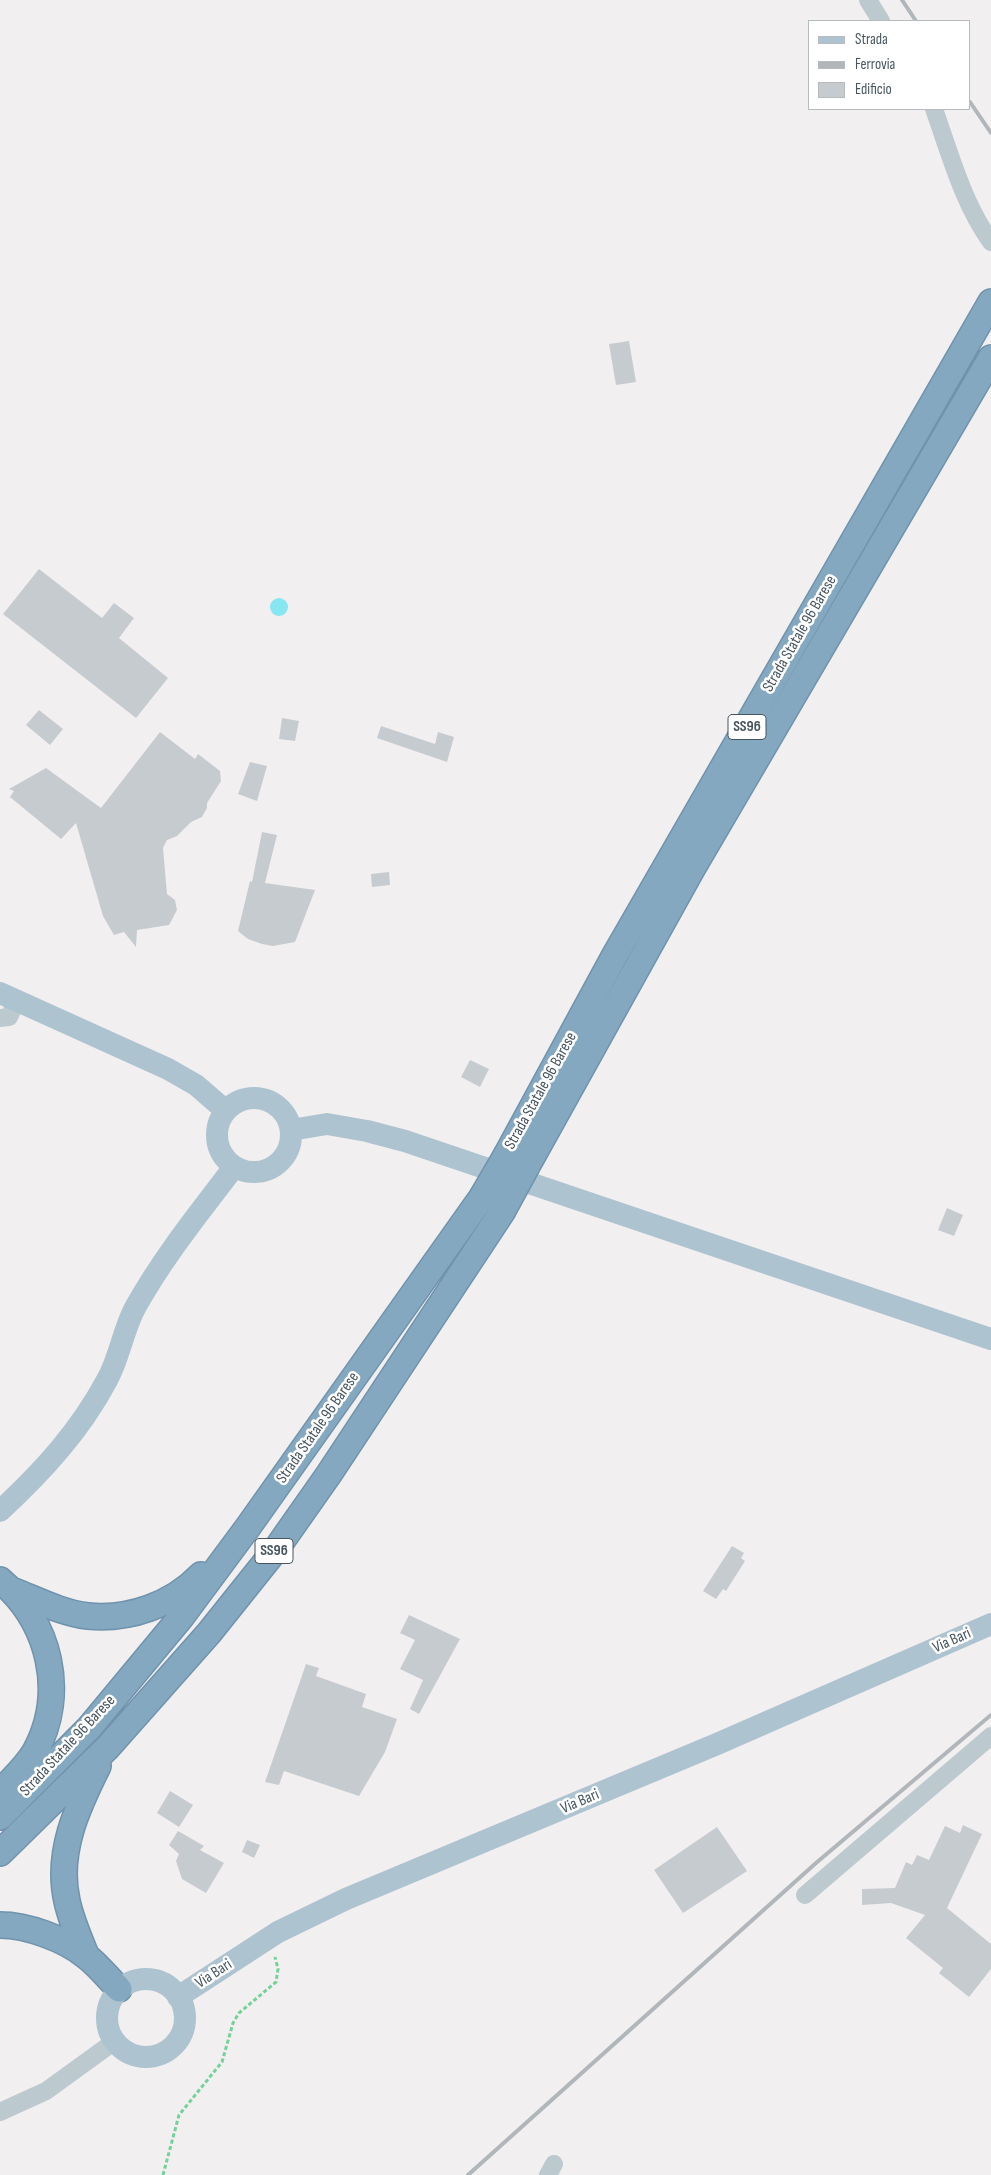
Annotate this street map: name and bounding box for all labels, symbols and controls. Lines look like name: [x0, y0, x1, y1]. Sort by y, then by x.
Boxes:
legend: [808, 20, 971, 110]
text: Strada: [855, 30, 888, 49]
text: Ferrovia: [855, 55, 895, 74]
text: Edificio: [855, 80, 892, 99]
street label: Strada Statale 96 Barese: [759, 572, 841, 696]
road number: SS96: [728, 714, 766, 740]
street label: Strada Statale 96 Barese: [501, 1029, 581, 1153]
street label: Strada Statale 96 Barese: [273, 1369, 363, 1487]
road number: SS96: [255, 1538, 293, 1564]
street label: Via Bari: [930, 1624, 974, 1658]
street label: Strada Statale 96 Barese: [16, 1691, 120, 1801]
street label: Via Bari: [558, 1785, 602, 1819]
street label: Via Bari: [192, 1955, 236, 1993]

